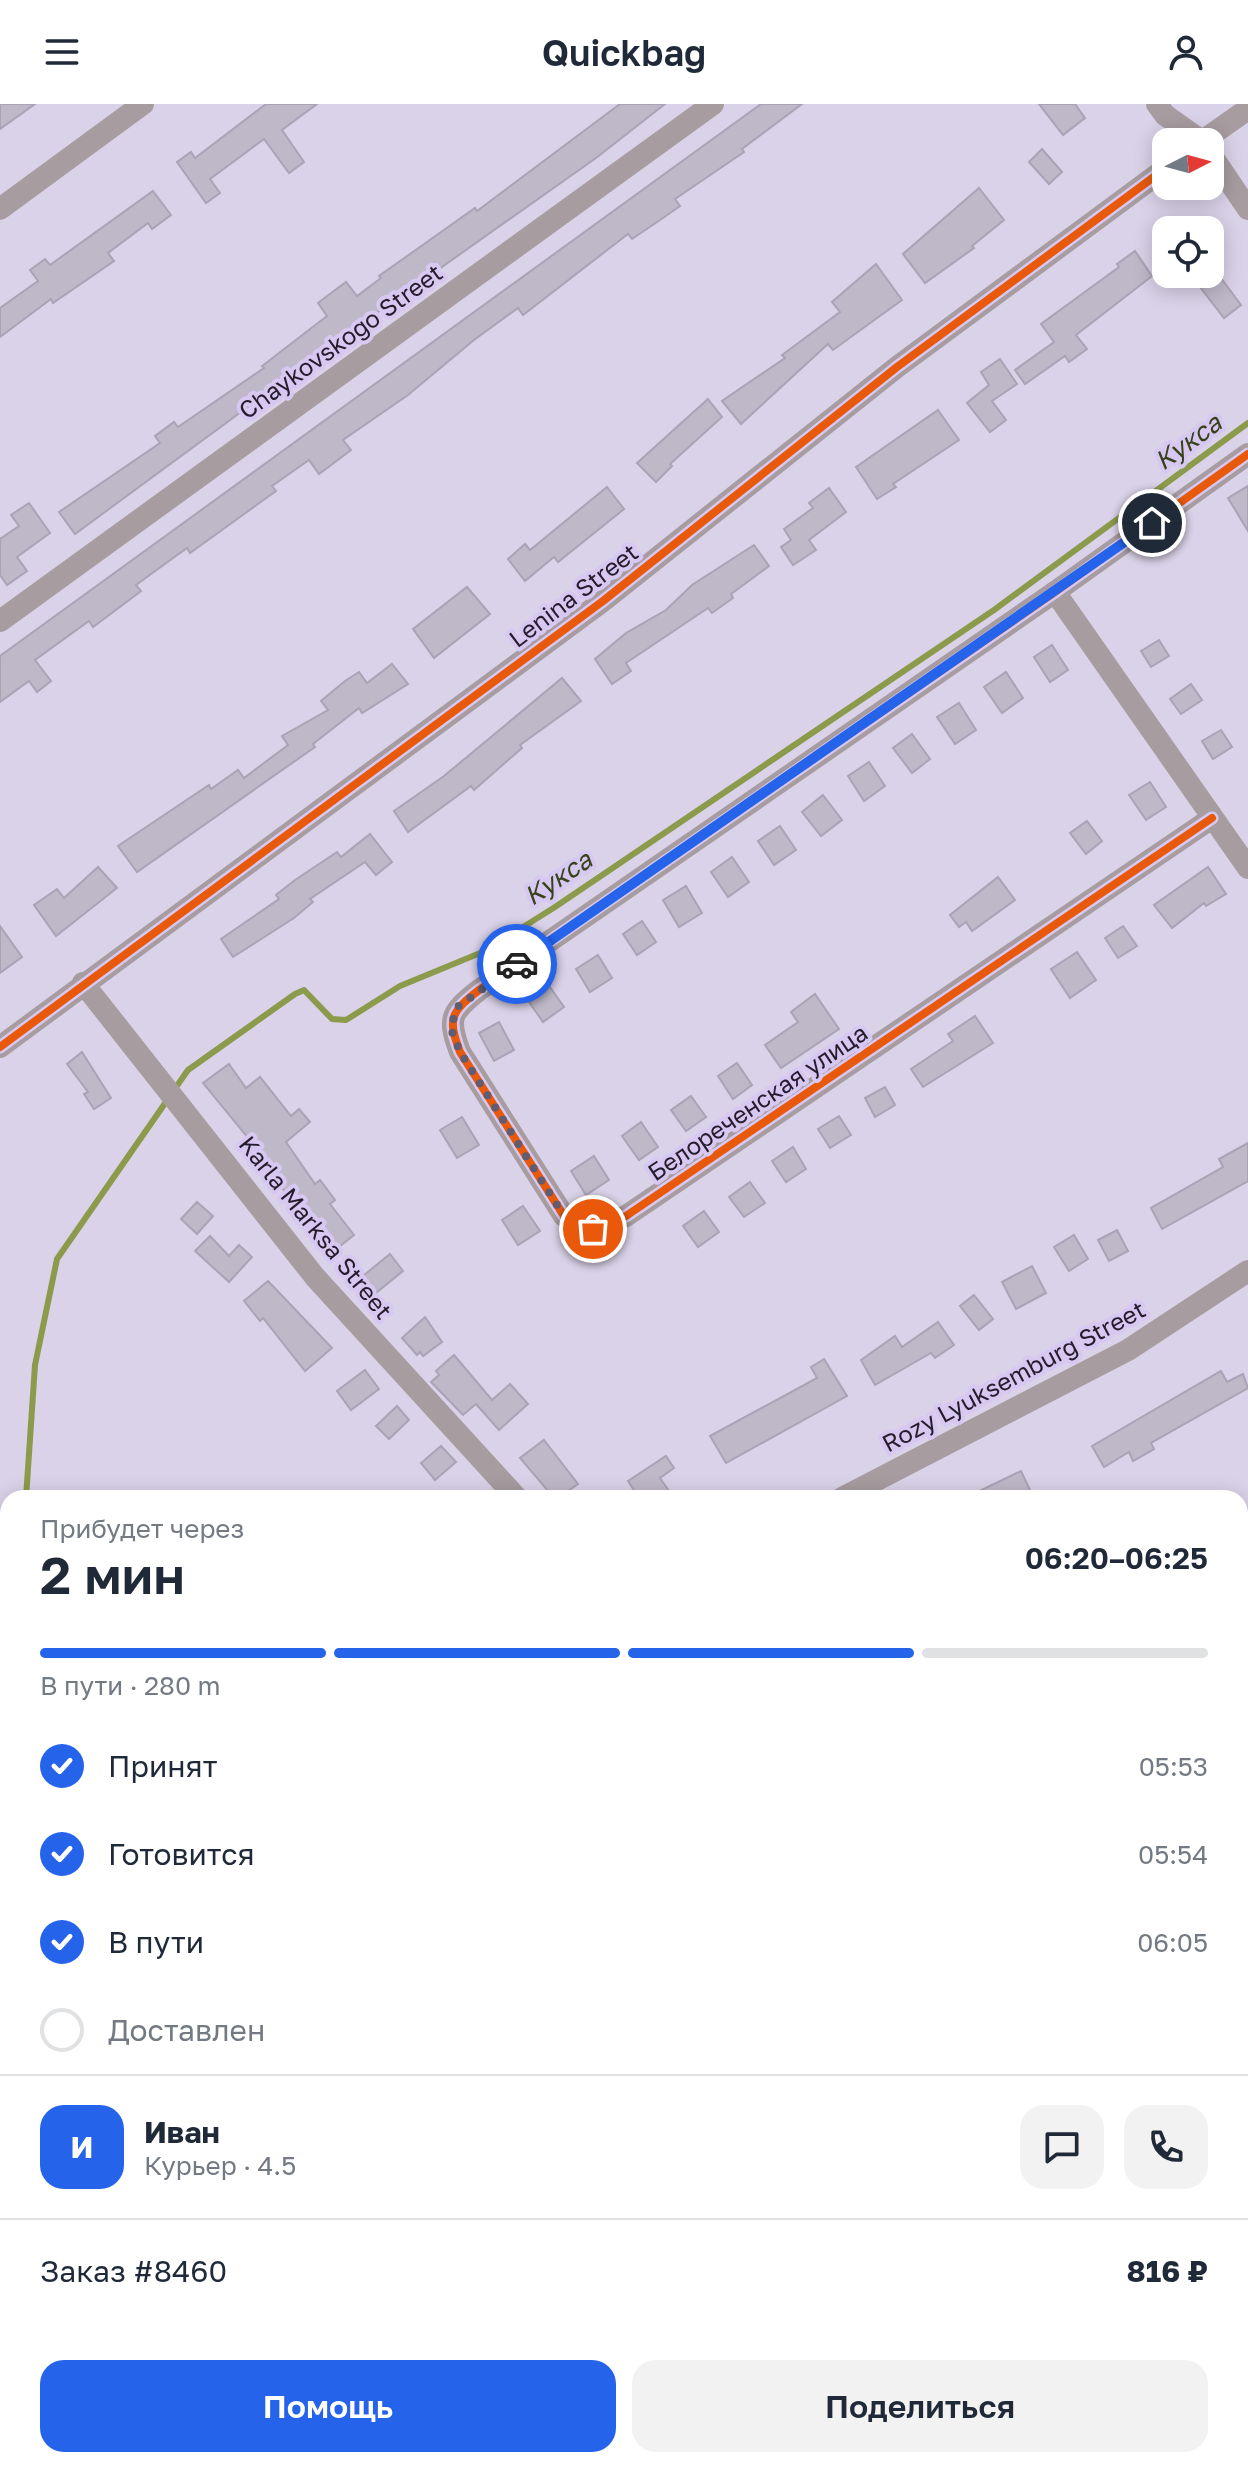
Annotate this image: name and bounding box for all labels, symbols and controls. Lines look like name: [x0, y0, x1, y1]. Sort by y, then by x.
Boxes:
icon: menu: [40, 30, 84, 74]
icon: person: [1164, 30, 1208, 74]
text: Quickbag: [542, 31, 706, 74]
north arrow: [1152, 128, 1224, 200]
map controls: [1152, 128, 1224, 288]
button: locate: [1152, 216, 1224, 288]
street label: Chaykovskogo Street: [233, 257, 448, 424]
water label: Кукса: [1148, 406, 1228, 476]
pin: [1118, 489, 1186, 557]
icon: home: [1130, 501, 1174, 545]
street label: Lenina Street: [503, 537, 643, 653]
water label: Кукса: [518, 843, 599, 911]
courier: [477, 924, 557, 1004]
icon: car: [495, 942, 539, 986]
street label: Белореченская улица: [642, 1017, 873, 1186]
street label: Karla Marksa Street: [233, 1130, 399, 1324]
pin: [559, 1195, 627, 1263]
icon: bag: [571, 1207, 615, 1251]
street label: Rozy Lyuksemburg Street: [877, 1294, 1150, 1457]
text: Прибудет через: [40, 1513, 244, 1544]
text: 06:20–06:25: [1025, 1540, 1208, 1576]
text: 2 мин: [40, 1543, 185, 1605]
text: В пути · 280 m: [40, 1670, 221, 1701]
icon: check: [40, 1744, 84, 1788]
text: Принят: [108, 1748, 217, 1784]
text: 05:53: [1139, 1751, 1208, 1782]
icon: check: [40, 1832, 84, 1876]
text: Готовится: [108, 1836, 255, 1872]
text: 05:54: [1138, 1839, 1208, 1870]
icon: check: [40, 1920, 84, 1964]
text: В пути: [108, 1924, 204, 1960]
text: 06:05: [1137, 1927, 1208, 1958]
text: Доставлен: [108, 2012, 265, 2048]
button: chat: [1020, 2105, 1104, 2189]
button: phone: [1124, 2105, 1208, 2189]
text: Иван: [144, 2114, 220, 2150]
text: И: [71, 2129, 93, 2165]
text: Курьер · 4.5: [144, 2150, 296, 2181]
text: Заказ #8460: [40, 2253, 227, 2289]
text: 816 ₽: [1127, 2253, 1208, 2289]
button: Помощь: [40, 2360, 616, 2452]
button: Поделиться: [632, 2360, 1208, 2452]

